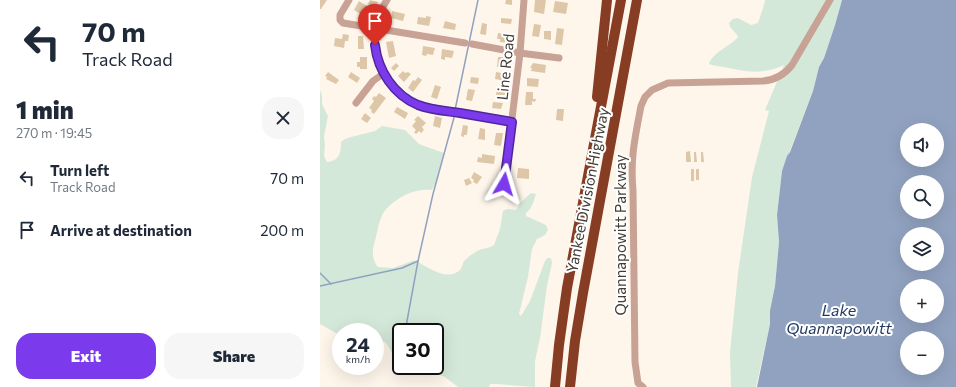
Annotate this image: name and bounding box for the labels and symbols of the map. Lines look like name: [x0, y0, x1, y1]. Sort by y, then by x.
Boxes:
pin: [358, 4, 392, 45]
street label: Line Road: [493, 33, 517, 101]
street label: Yankee Division Highway: [562, 106, 612, 274]
street label: Quannapowitt Parkway: [611, 154, 629, 315]
position arrow: [483, 163, 525, 205]
water label: Lake Quannapowitt: [786, 300, 892, 337]
speed limit sign: 30: [392, 323, 444, 375]

